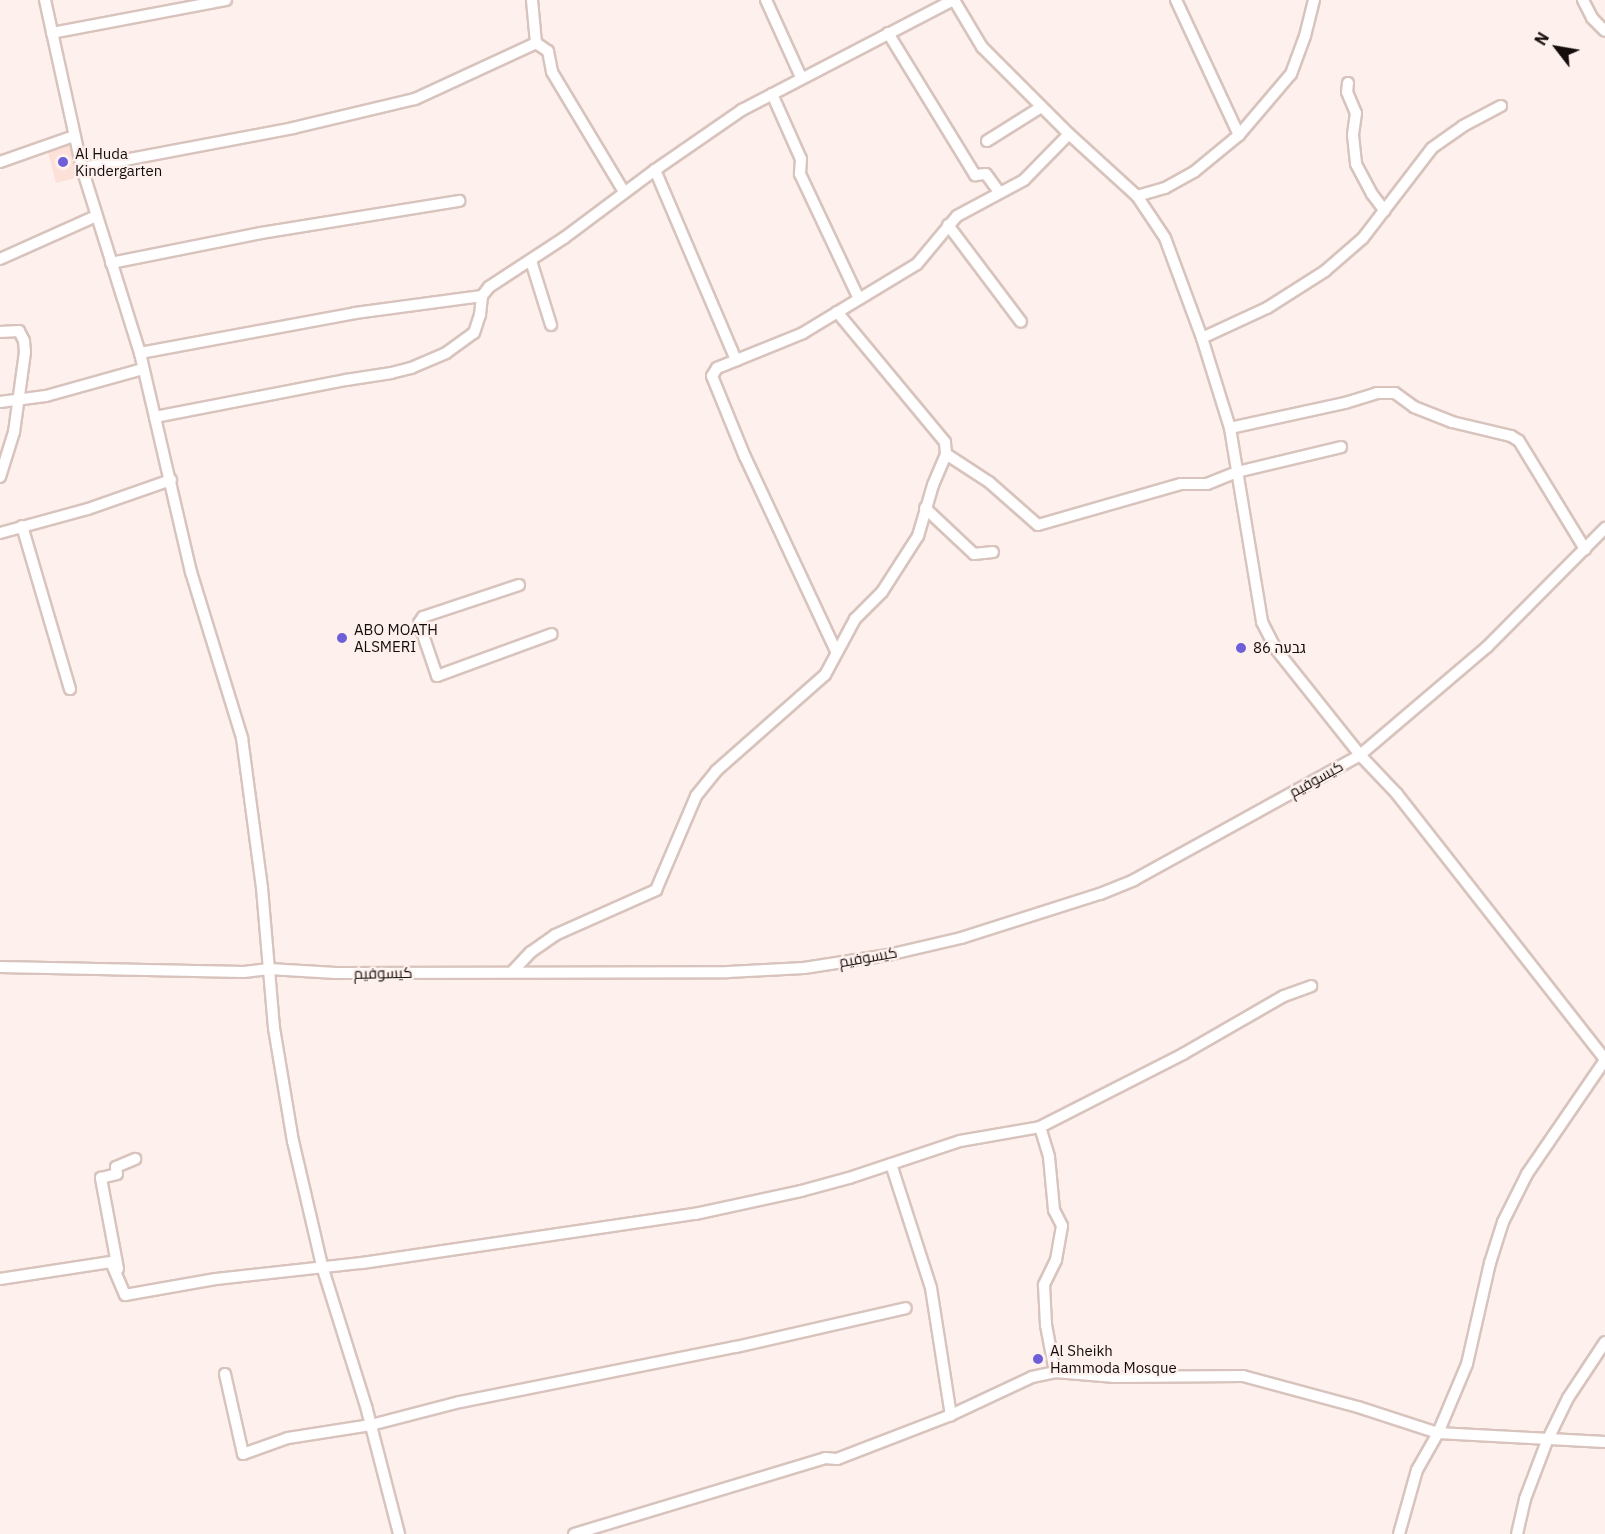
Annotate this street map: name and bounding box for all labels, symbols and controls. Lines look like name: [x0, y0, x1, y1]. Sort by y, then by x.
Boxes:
north arrow: [1527, 18, 1587, 78]
text: N: [1530, 29, 1553, 49]
place label: Al Huda Kindergarten: [75, 144, 162, 179]
marker: Al Huda Kindergarten: [56, 155, 70, 169]
place label: ABO MOATH ALSMERI: [354, 620, 438, 655]
marker: ABO MOATH ALSMERI: [335, 631, 349, 645]
place label: גבעה 86: [1253, 639, 1306, 657]
marker: גבעה 86: [1234, 641, 1248, 655]
street label: كيسوفيم: [1286, 757, 1346, 801]
street label: كيسوفيم: [838, 943, 898, 971]
street label: كيسوفيم: [353, 963, 413, 983]
place label: Al Sheikh Hammoda Mosque: [1050, 1341, 1177, 1376]
marker: Al Sheikh Hammoda Mosque: [1031, 1352, 1045, 1366]

